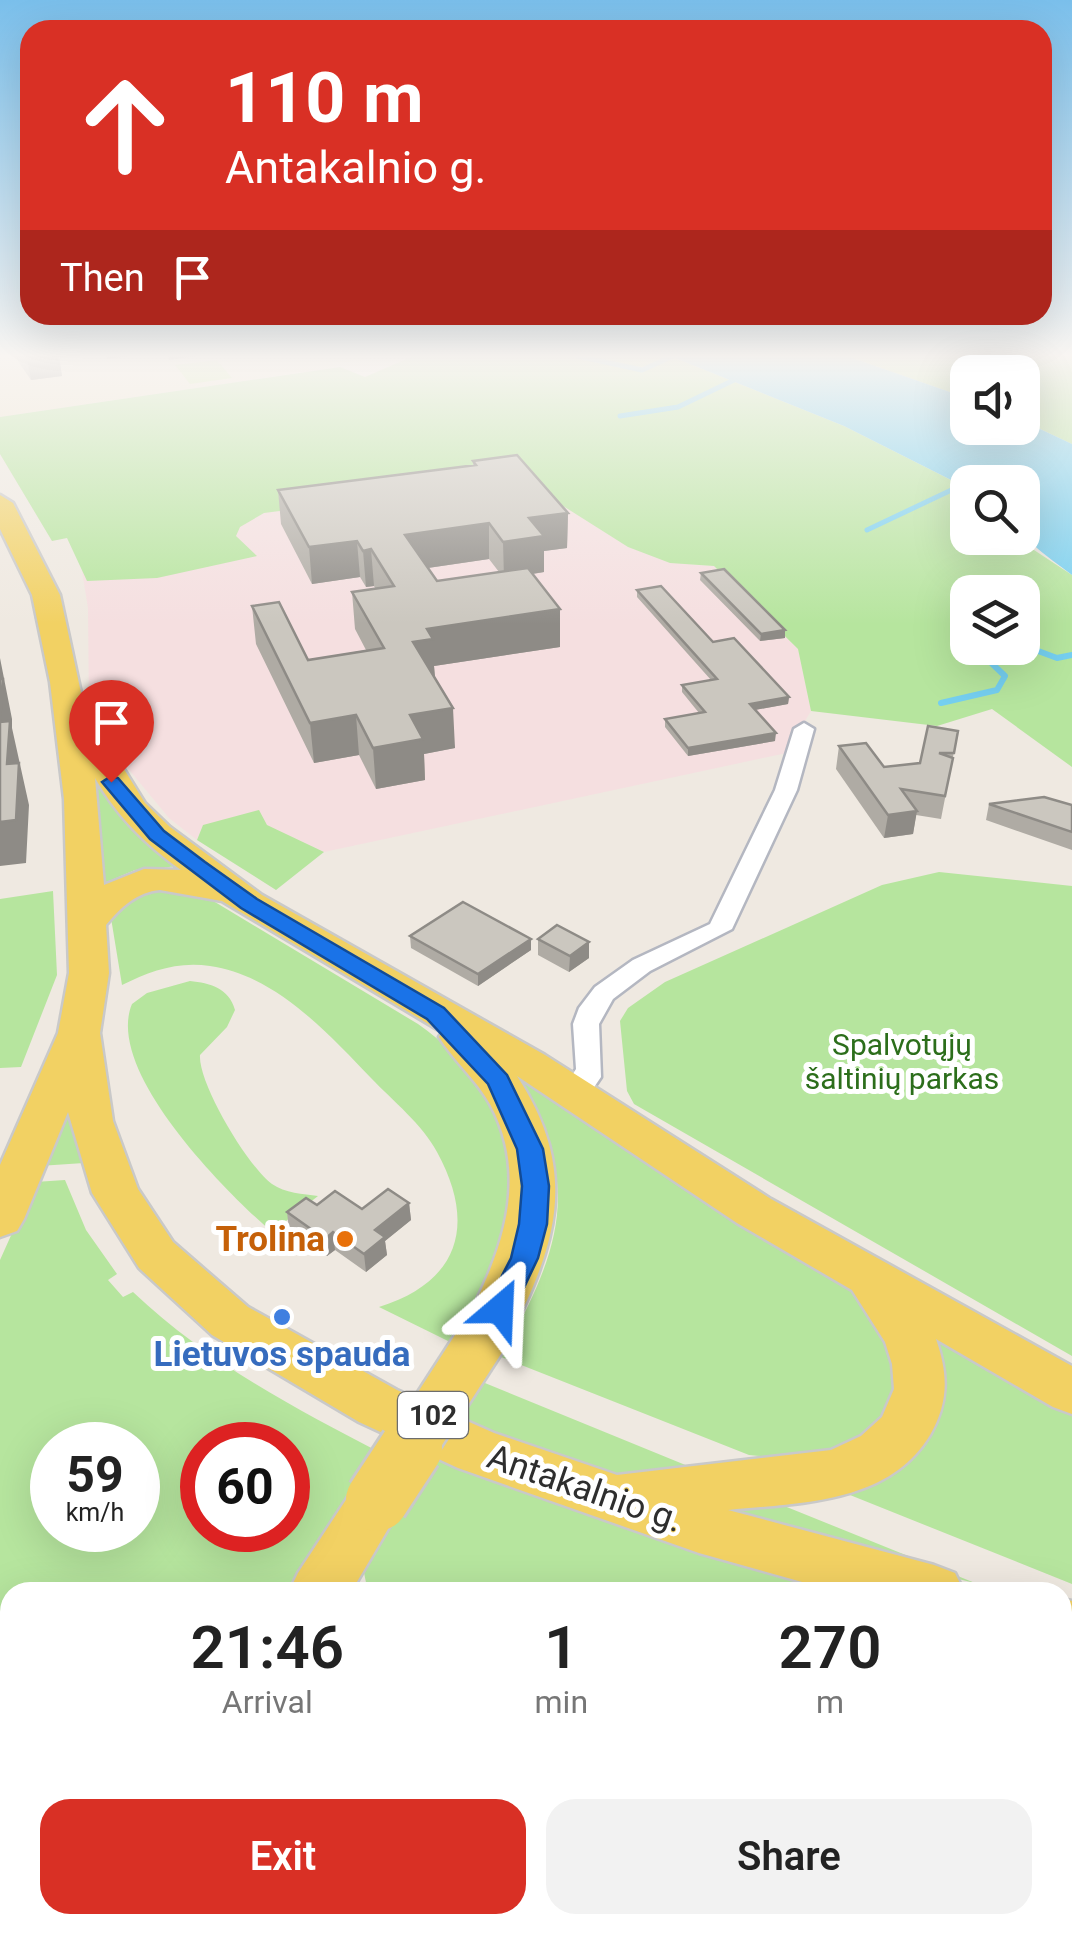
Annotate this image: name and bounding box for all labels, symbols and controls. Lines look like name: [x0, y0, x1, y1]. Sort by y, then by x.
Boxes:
text: 110 m: [225, 57, 424, 139]
icon: ahead: [60, 60, 190, 190]
text: Antakalnio g.: [225, 141, 486, 194]
icon: arrive: [165, 250, 220, 305]
text: Then: [60, 256, 145, 300]
map controls: [950, 355, 1040, 665]
button: sound: [950, 355, 1040, 445]
button: search: [950, 465, 1040, 555]
button: layers: [950, 575, 1040, 665]
pin: [69, 680, 154, 783]
icon: arrive: [84, 695, 139, 750]
park label: Spalvotųjų šaltinių parkas: [805, 1027, 999, 1096]
place label: Trolina: [216, 1219, 325, 1260]
marker: Trolina: [334, 1228, 356, 1250]
position arrow: [448, 1257, 552, 1361]
marker: Lietuvos spauda: [271, 1306, 293, 1328]
place label: Lietuvos spauda: [154, 1334, 410, 1375]
road number: 102: [398, 1392, 468, 1438]
speed limit sign: 60: [180, 1422, 310, 1552]
street label: Antakalnio g.: [482, 1436, 688, 1541]
text: 59: [66, 1446, 124, 1504]
text: km/h: [66, 1498, 124, 1527]
text: 21:46: [191, 1612, 344, 1683]
text: 1: [544, 1612, 578, 1683]
text: 270: [779, 1612, 881, 1683]
text: Arrival: [222, 1683, 313, 1721]
text: min: [535, 1683, 588, 1721]
text: m: [816, 1683, 844, 1721]
button: Exit: [40, 1799, 526, 1914]
button: Share: [546, 1799, 1032, 1914]

